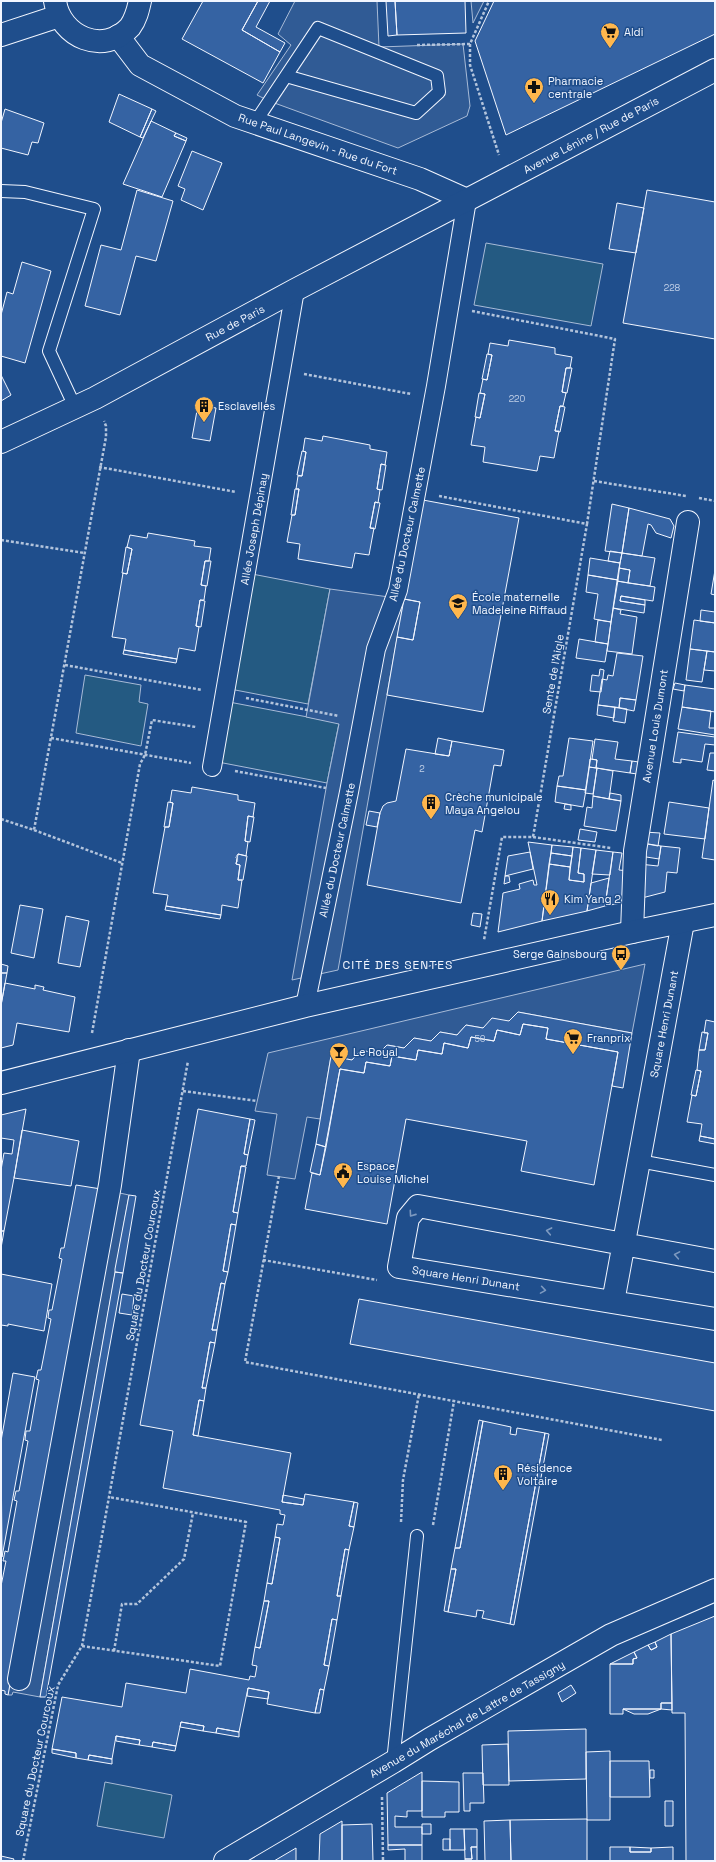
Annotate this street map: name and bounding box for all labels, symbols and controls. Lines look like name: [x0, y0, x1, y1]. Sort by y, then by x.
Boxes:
supermarket icon: Aldi: [599, 21, 621, 49]
place label: Aldi: [624, 25, 644, 39]
place label: Pharmacie centrale: [548, 74, 603, 101]
pharmacy icon: Pharmacie centrale: [523, 76, 545, 104]
street label: Avenue Lénine / Rue de Paris: [521, 93, 661, 177]
street label: Rue Paul Langevin - Rue du Fort: [237, 110, 399, 178]
house number: 228: [664, 282, 681, 294]
street label: Rue de Paris: [203, 301, 267, 344]
house number: 220: [509, 393, 526, 405]
building icon: Esclavelles: [193, 395, 215, 423]
place label: Esclavelles: [218, 399, 275, 413]
street label: Allée du Docteur Calmette: [386, 465, 428, 603]
street label: Allée Joseph Dépinay: [237, 472, 271, 586]
place label: École maternelle Madeleine Riffaud: [472, 590, 567, 617]
school or university icon: École maternelle Madeleine Riffaud: [447, 592, 469, 620]
street label: Sente de l'Aigle: [539, 633, 567, 715]
street label: Avenue Louis Dumont: [639, 668, 671, 784]
house number: 2: [419, 763, 425, 775]
street label: Allée du Docteur Calmette: [316, 781, 358, 919]
place label: Crèche municipale Maya Angelou: [445, 790, 543, 817]
building icon: Crèche municipale Maya Angelou: [420, 792, 442, 820]
house number: 1: [235, 853, 239, 865]
restaurant icon: Kim Yang 2: [539, 888, 561, 916]
place label: Kim Yang 2: [564, 892, 621, 906]
bus stop icon: Serge Gainsbourg: [610, 943, 632, 971]
place label: Serge Gainsbourg: [513, 947, 607, 961]
district label: CITÉ DES SENTES: [343, 957, 453, 973]
street label: Square Henri Dunant: [647, 969, 681, 1079]
supermarket icon: Franprix: [562, 1027, 584, 1055]
place label: Franprix: [587, 1031, 631, 1045]
house number: 50: [474, 1033, 486, 1045]
bar icon: Le Royal: [328, 1041, 350, 1069]
place label: Le Royal: [353, 1045, 398, 1059]
place label: Espace Louise Michel: [357, 1159, 429, 1186]
public building icon: Espace Louise Michel: [332, 1161, 354, 1189]
street label: Square du Docteur Courcoux: [123, 1188, 163, 1342]
one-way arrow: [410, 1210, 417, 1217]
one-way arrow: [546, 1227, 552, 1235]
one-way arrow: [673, 1251, 680, 1259]
street label: Square Henri Dunant: [411, 1263, 521, 1293]
one-way arrow: [540, 1285, 546, 1294]
place label: Résidence Voltaire: [517, 1461, 572, 1488]
building icon: Résidence Voltaire: [492, 1463, 514, 1491]
street label: Avenue du Maréchal de Lattre de Tassigny: [367, 1657, 567, 1781]
street label: Square du Docteur Courcoux: [12, 1684, 58, 1838]

